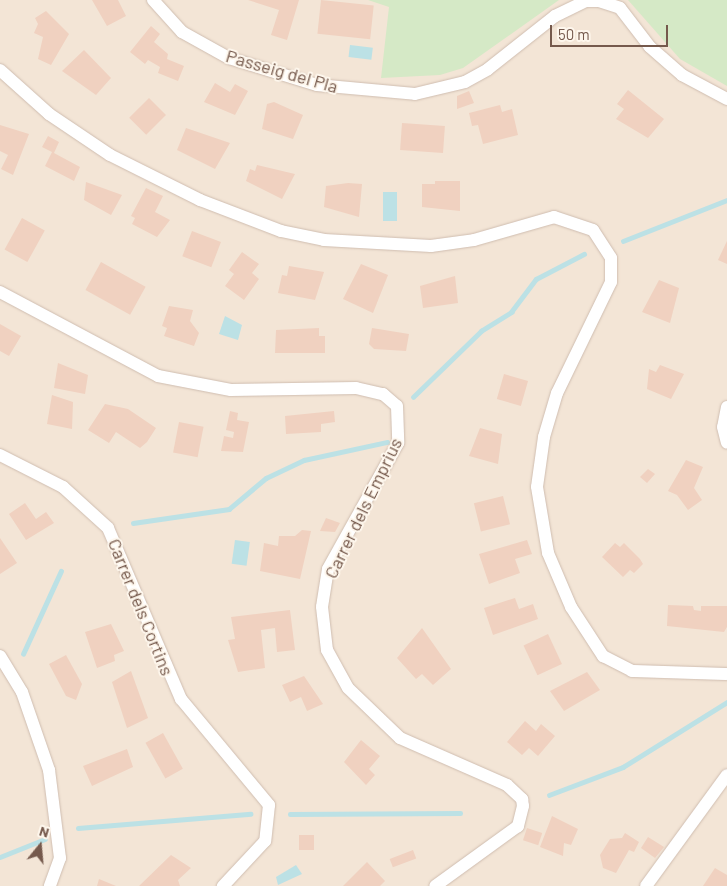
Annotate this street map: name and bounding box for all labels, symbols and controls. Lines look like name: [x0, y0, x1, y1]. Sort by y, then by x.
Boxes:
scale bar: [552, 15, 670, 47]
text: 50 m: [558, 25, 590, 43]
street label: Passeig del Pla: [224, 45, 340, 97]
street label: Carrer dels Emprius: [320, 434, 406, 582]
street label: Carrer dels Cortins: [104, 535, 178, 679]
north arrow: [15, 821, 65, 871]
text: N: [38, 822, 51, 841]

